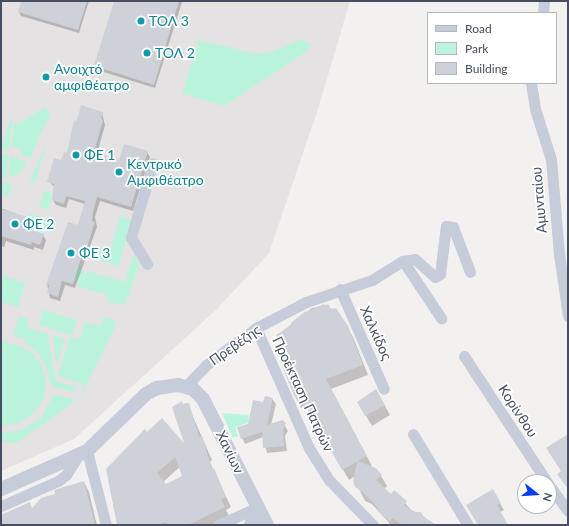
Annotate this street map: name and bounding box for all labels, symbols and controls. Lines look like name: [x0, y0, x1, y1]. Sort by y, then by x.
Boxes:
legend: [427, 12, 557, 84]
place label: ΤΟΛ 3: [149, 13, 189, 29]
marker: ΤΟΛ 3: [136, 16, 146, 26]
text: Road: [465, 21, 492, 36]
text: Park: [465, 41, 488, 56]
place label: ΤΟΛ 2: [155, 45, 195, 61]
marker: ΤΟΛ 2: [142, 48, 152, 58]
place label: Ανοιχτό αμφιθέατρο: [54, 61, 129, 94]
text: Building: [465, 61, 508, 76]
marker: Ανοιχτό αμφιθέατρο: [41, 72, 51, 82]
place label: ΦΕ 1: [84, 147, 115, 163]
marker: ΦΕ 1: [71, 150, 81, 160]
place label: Κεντρικό Αμφιθέατρο: [127, 156, 204, 188]
street label: Αμυνταίου: [528, 166, 550, 234]
marker: Κεντρικό Αμφιθέατρο: [114, 167, 124, 177]
place label: ΦΕ 2: [23, 216, 54, 232]
marker: ΦΕ 2: [10, 219, 20, 229]
place label: ΦΕ 3: [79, 245, 110, 261]
marker: ΦΕ 3: [66, 248, 76, 258]
street label: Χαλκίδος: [357, 303, 395, 363]
street label: Πρεβέζης: [206, 321, 264, 369]
street label: Προέκταση Πατρών: [269, 334, 337, 454]
street label: Κορίνθου: [495, 382, 541, 440]
street label: Χανίων: [212, 428, 248, 476]
north arrow: [517, 474, 557, 514]
text: N: [541, 491, 555, 503]

